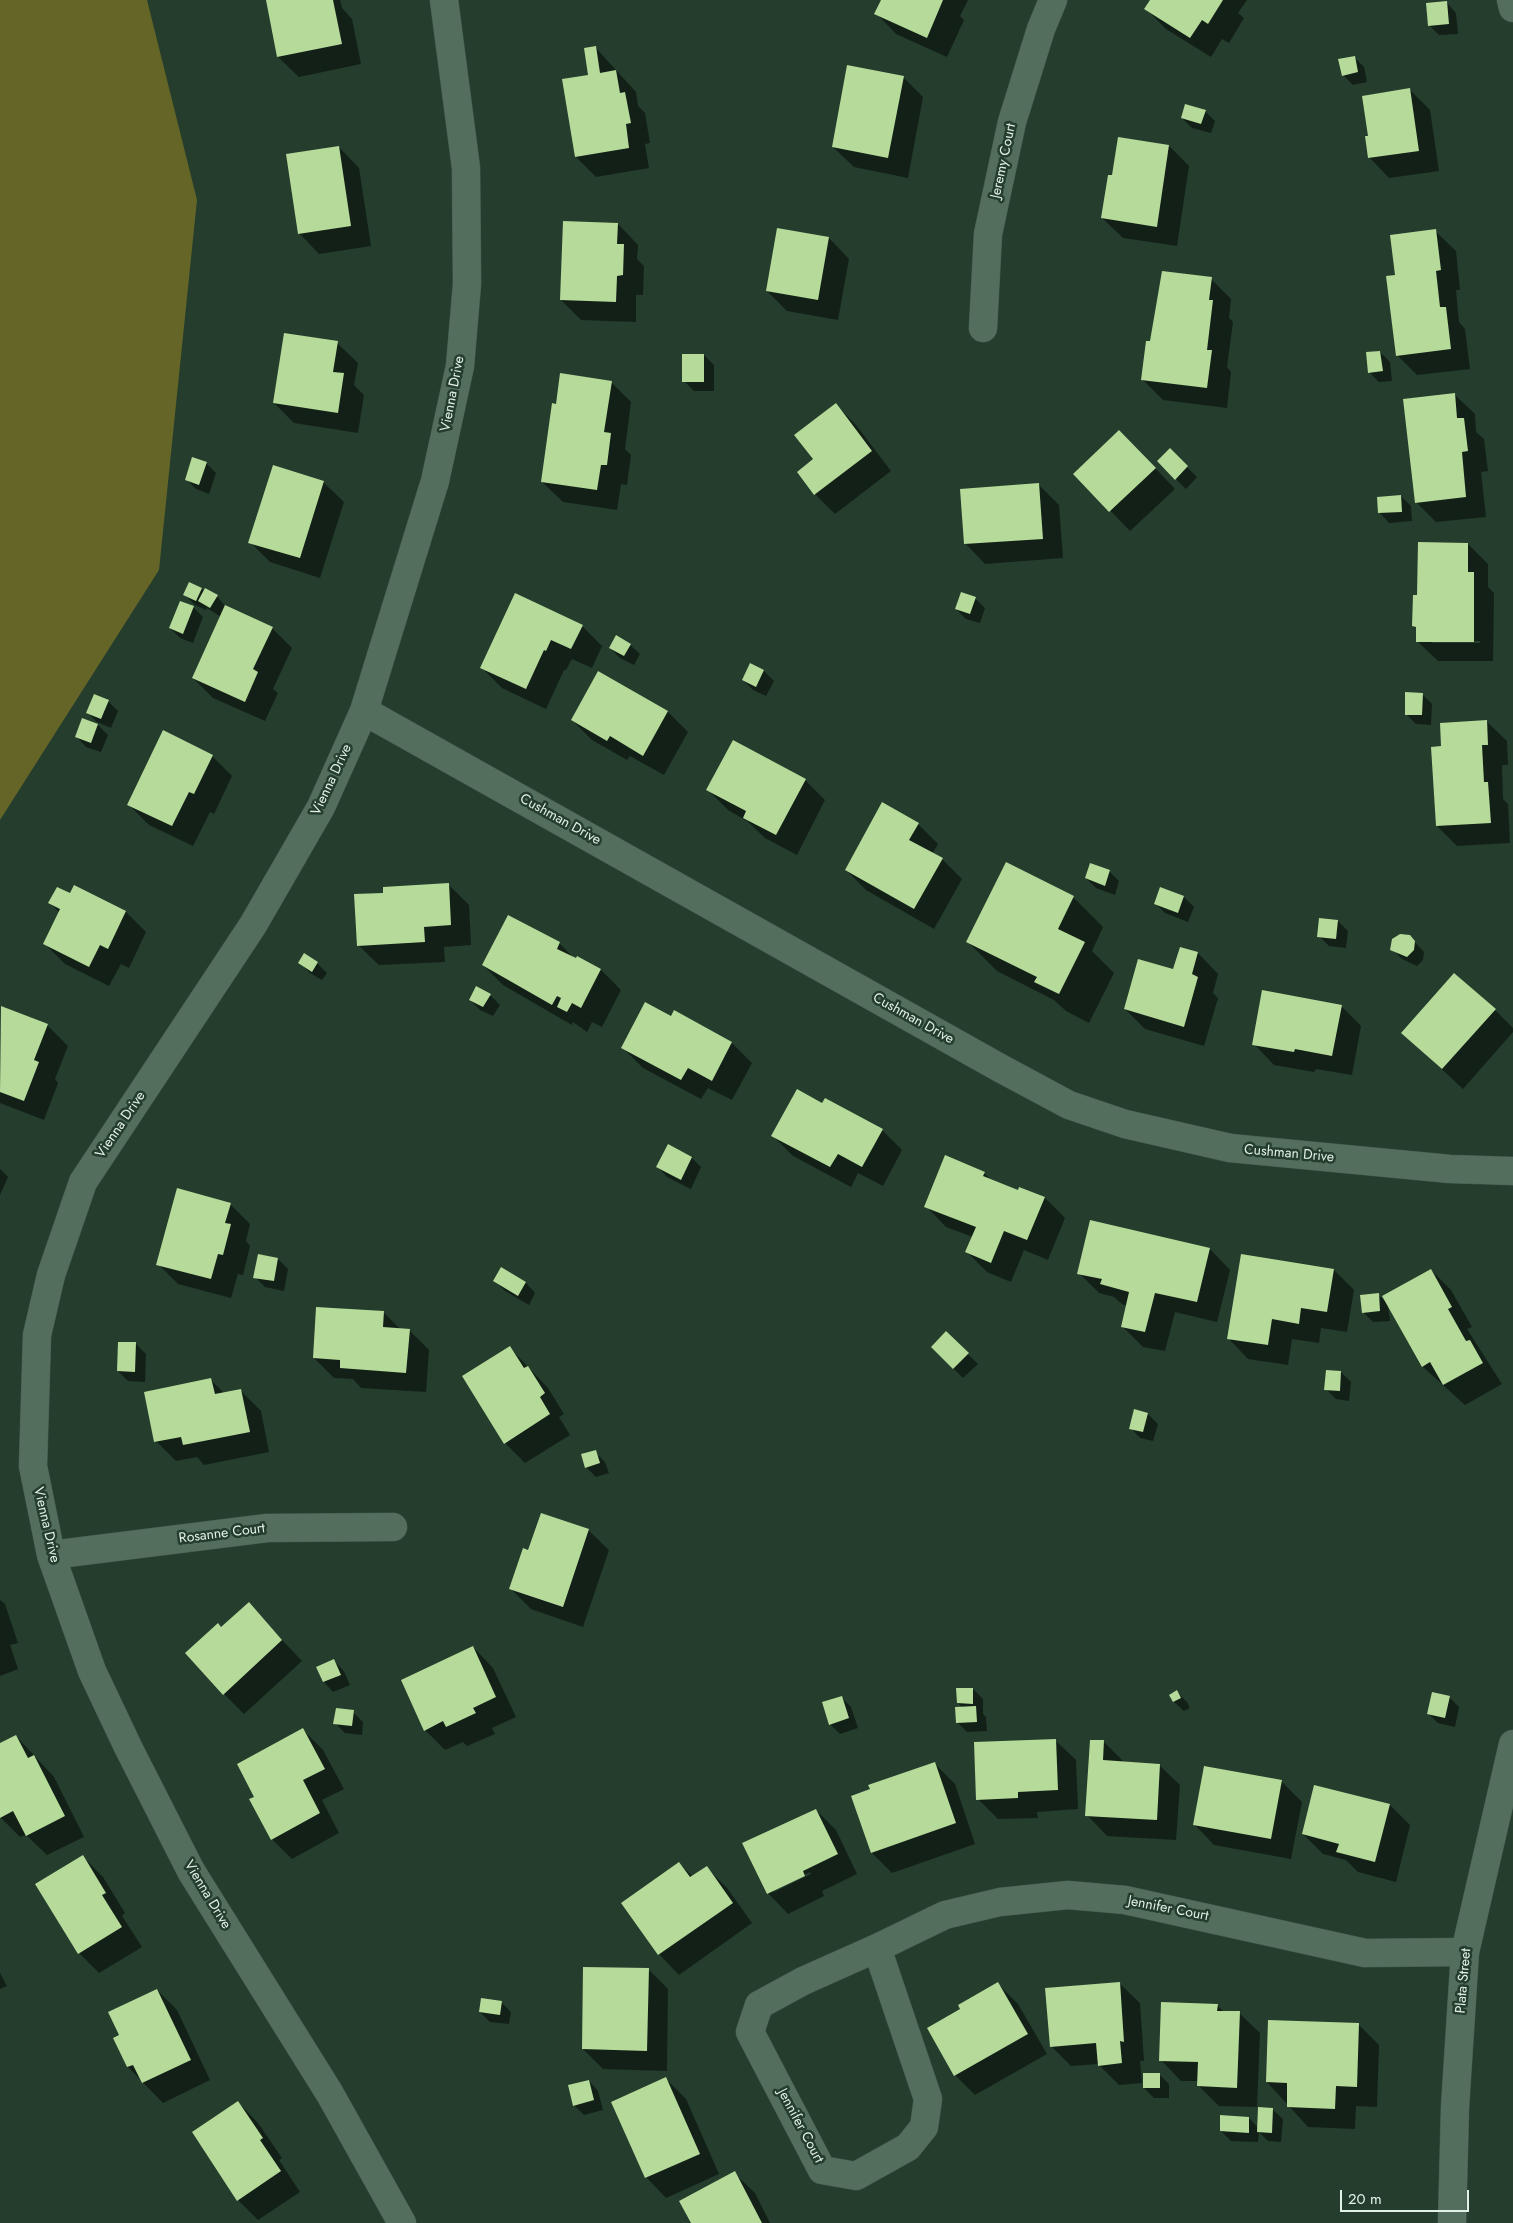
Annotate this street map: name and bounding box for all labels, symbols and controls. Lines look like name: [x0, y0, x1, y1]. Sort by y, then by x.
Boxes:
street label: Jeremy Court: [988, 122, 1020, 200]
street label: Vienna Drive: [437, 355, 469, 433]
street label: Vienna Drive: [308, 742, 356, 818]
street label: Cushman Drive: [516, 791, 604, 849]
street label: Cushman Drive: [869, 990, 957, 1048]
street label: Vienna Drive: [93, 1088, 149, 1162]
street label: Cushman Drive: [1243, 1142, 1335, 1166]
street label: Vienna Drive: [29, 1486, 63, 1564]
street label: Rosanne Court: [178, 1520, 266, 1548]
street label: Vienna Drive: [180, 1858, 234, 1932]
street label: Jennifer Court: [1126, 1893, 1210, 1925]
street label: Plata Street: [1453, 1948, 1475, 2014]
street label: Jennifer Court: [773, 2086, 827, 2166]
scale bar: [1343, 2180, 1472, 2212]
text: 20 m: [1348, 2188, 1382, 2210]

